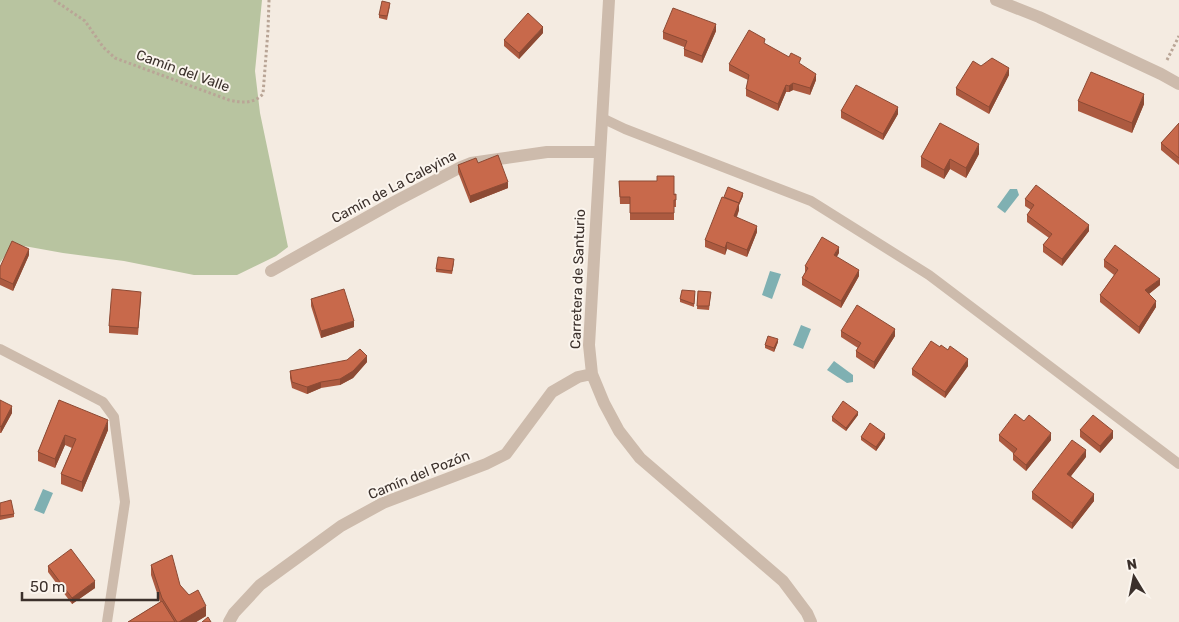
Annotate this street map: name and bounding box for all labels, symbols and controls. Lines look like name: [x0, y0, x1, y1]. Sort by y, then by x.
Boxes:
street label: Camín del Valle: [134, 46, 232, 96]
street label: Camín de La Caleyina: [329, 147, 459, 227]
street label: Carretera de Santurio: [567, 209, 589, 349]
street label: Camín del Pozón: [366, 447, 472, 503]
north arrow: [1109, 552, 1159, 602]
text: N: [1125, 555, 1138, 574]
scale bar: [22, 570, 159, 602]
text: 50 m: [30, 578, 65, 596]

